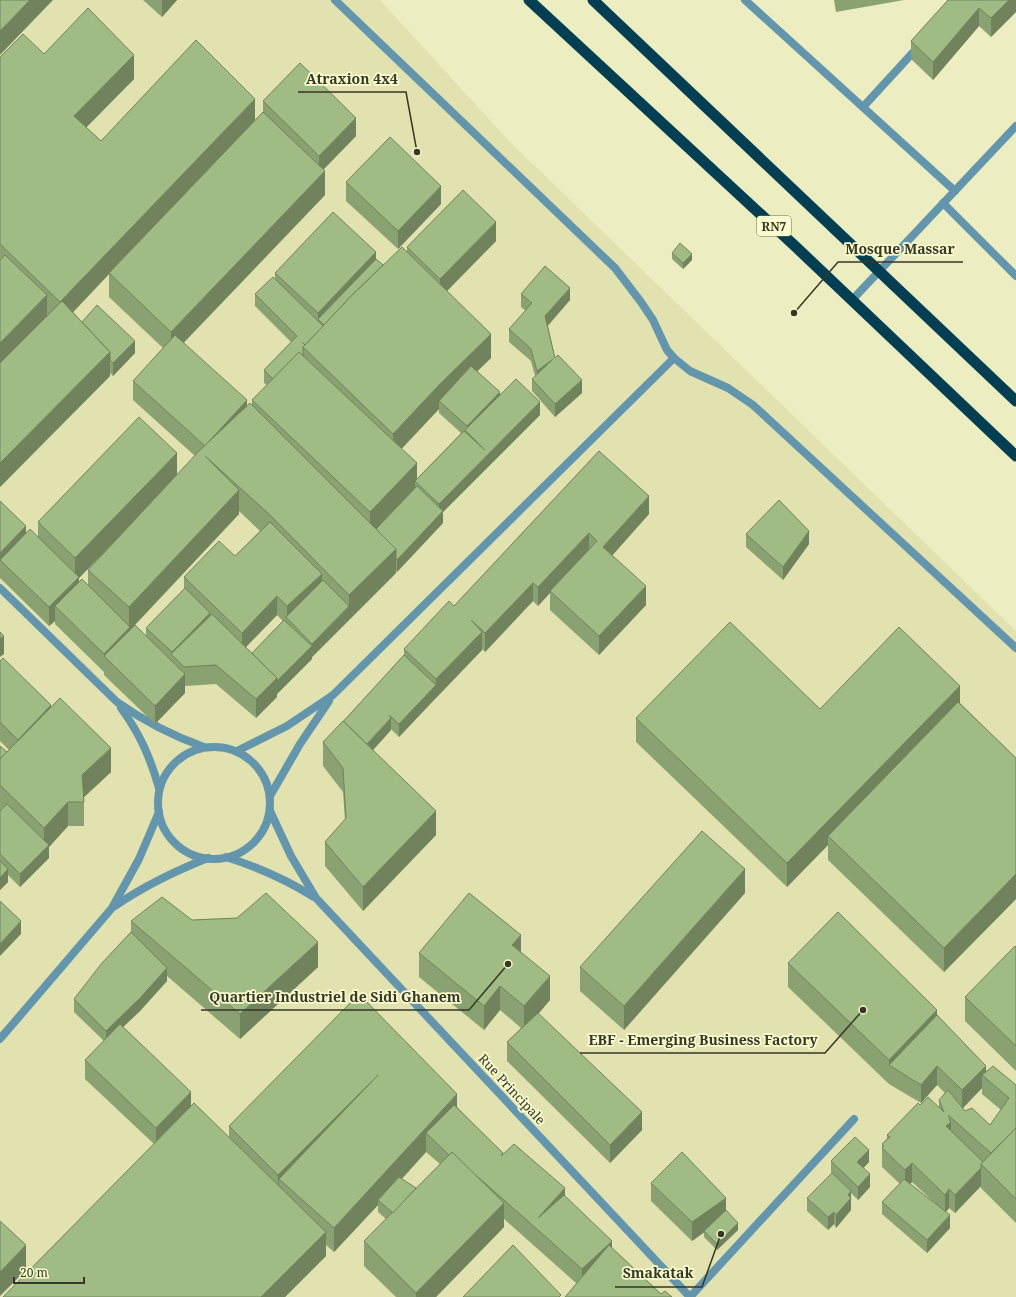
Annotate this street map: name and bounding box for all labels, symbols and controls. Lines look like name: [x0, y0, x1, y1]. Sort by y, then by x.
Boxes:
callout: Atraxion 4x4: [298, 66, 406, 92]
text: Atraxion 4x4: [306, 69, 398, 88]
road number: RN7: [757, 216, 791, 236]
callout: Mosque Massar: [838, 236, 963, 262]
text: Mosque Massar: [845, 239, 955, 258]
callout: Quartier Industriel de Sidi Ghanem: [201, 984, 469, 1010]
text: Quartier Industriel de Sidi Ghanem: [209, 987, 461, 1006]
callout: EBF - Emerging Business Factory: [580, 1027, 825, 1053]
text: EBF - Emerging Business Factory: [588, 1030, 818, 1049]
street label: Rue Principale: [475, 1050, 549, 1128]
scale bar: [14, 1259, 84, 1285]
callout: Smakatak: [615, 1261, 702, 1287]
text: Smakatak: [623, 1263, 693, 1282]
text: 20 m: [20, 1264, 48, 1281]

